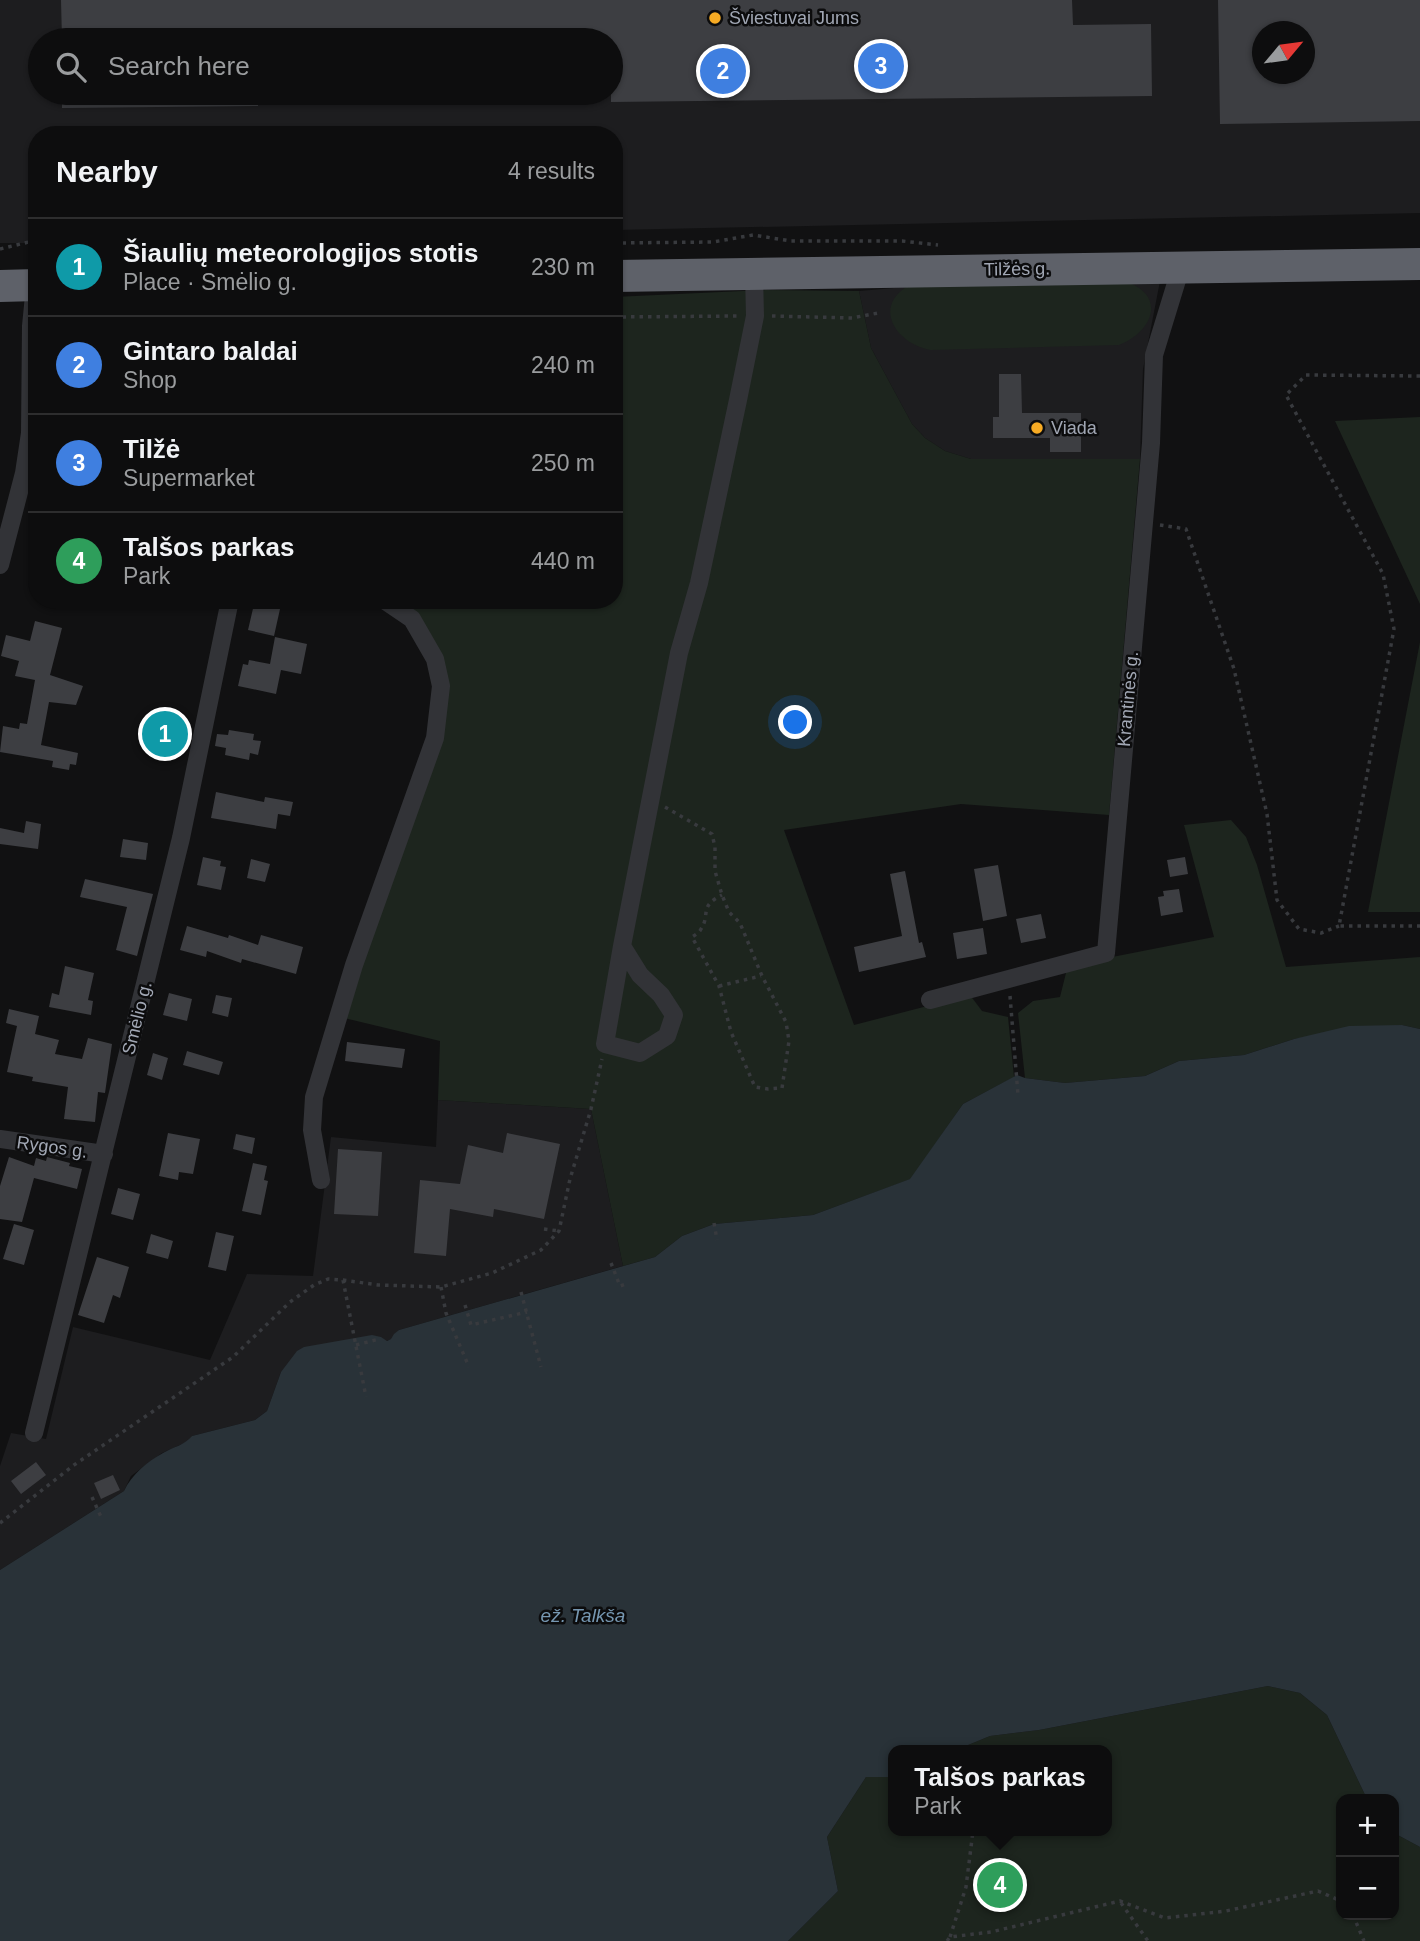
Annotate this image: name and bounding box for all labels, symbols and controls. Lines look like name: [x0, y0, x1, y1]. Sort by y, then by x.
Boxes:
place label: Šviestuvai Jums: [729, 7, 859, 28]
marker: Šviestuvai Jums: [707, 10, 723, 26]
north arrow: [1252, 21, 1315, 84]
search box: [28, 28, 623, 105]
pin: 3: [858, 40, 904, 92]
pin: 2: [700, 45, 746, 97]
icon: search: [52, 48, 90, 86]
text: Search here: [108, 51, 250, 81]
text: Nearby: [56, 155, 158, 188]
text: 4 results: [508, 158, 595, 184]
text: Šiaulių meteorologijos stotis: [123, 238, 478, 268]
text: 1: [73, 254, 85, 280]
text: 230 m: [531, 254, 595, 280]
street label: Tilžės g.: [984, 258, 1050, 280]
text: Place · Smėlio g.: [123, 269, 297, 295]
text: Gintaro baldai: [123, 336, 298, 366]
text: 2: [73, 352, 85, 378]
text: 240 m: [531, 352, 595, 378]
text: Shop: [123, 367, 177, 393]
place label: Viada: [1051, 418, 1098, 438]
marker: Viada: [1029, 420, 1045, 436]
text: Tilžė: [123, 434, 180, 464]
text: 3: [73, 450, 85, 476]
text: 250 m: [531, 450, 595, 476]
text: Supermarket: [123, 465, 255, 491]
text: Talšos parkas: [123, 532, 295, 562]
text: 4: [73, 548, 85, 574]
text: 440 m: [531, 548, 595, 574]
text: Park: [123, 563, 170, 589]
street label: Krantinės g.: [1114, 650, 1142, 748]
your location: [778, 705, 812, 739]
pin: 1: [142, 708, 188, 760]
street label: Smėlio g.: [118, 979, 156, 1057]
street label: Rygos g.: [15, 1132, 89, 1162]
water label: ež. Talkša: [541, 1605, 625, 1626]
popup: [888, 1745, 1112, 1836]
text: Talšos parkas: [914, 1762, 1086, 1792]
text: Park: [914, 1793, 962, 1819]
map controls: [1336, 1794, 1399, 1920]
button: +: [1336, 1794, 1399, 1857]
button: −: [1336, 1857, 1399, 1920]
pin: 4: [977, 1859, 1023, 1911]

